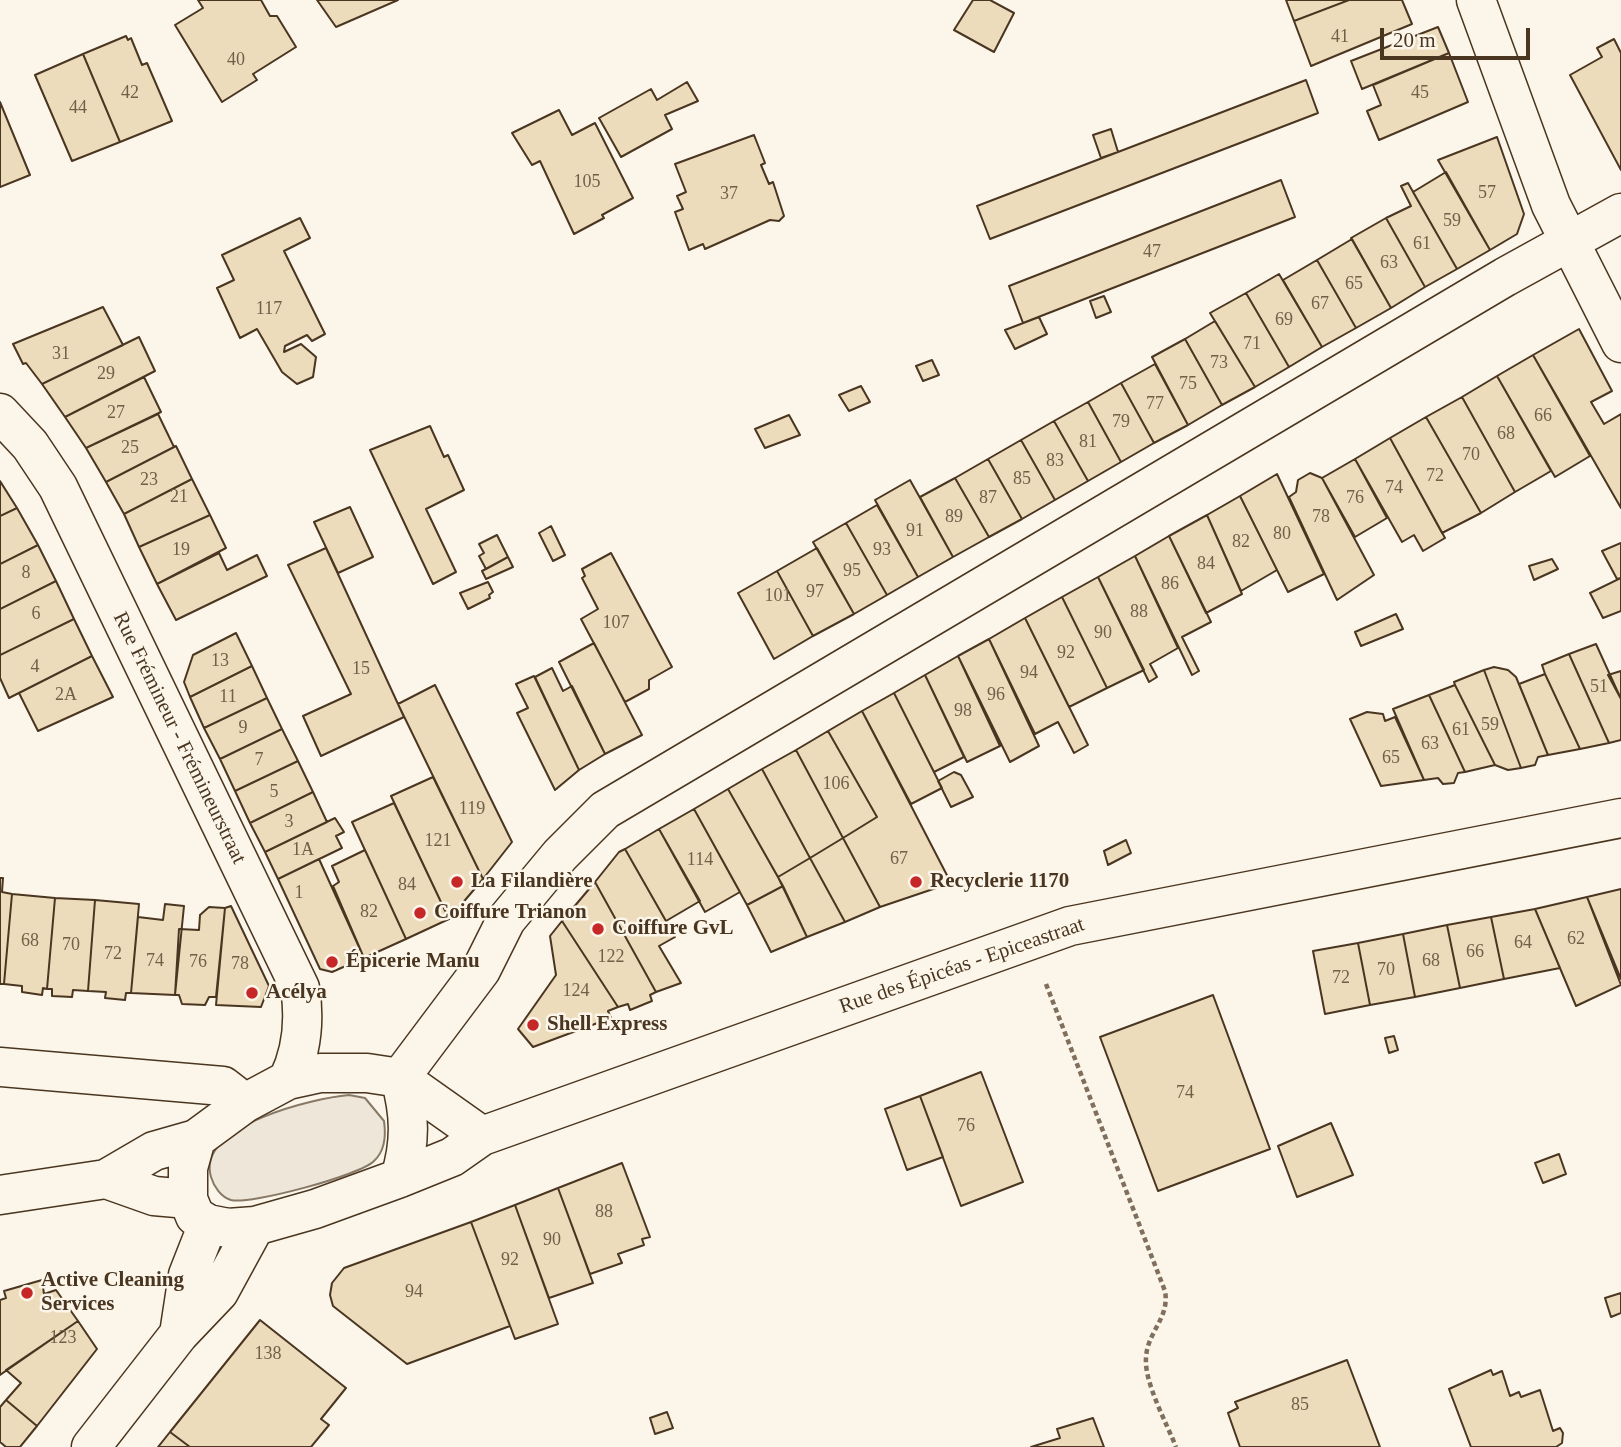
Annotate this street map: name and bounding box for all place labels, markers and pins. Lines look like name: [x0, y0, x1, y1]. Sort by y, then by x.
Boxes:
place label: La Filandière: [471, 869, 593, 895]
place label: Recyclerie 1170: [930, 869, 1069, 895]
marker: La Filandière: [449, 874, 465, 890]
marker: Recyclerie 1170: [908, 874, 924, 890]
place label: Coiffure Trianon: [434, 900, 587, 926]
marker: Coiffure Trianon: [412, 905, 428, 921]
place label: Coiffure GvL: [612, 916, 734, 942]
marker: Coiffure GvL: [590, 921, 606, 937]
place label: Épicerie Manu: [346, 949, 480, 975]
marker: Épicerie Manu: [324, 954, 340, 970]
place label: Acélya: [266, 980, 327, 1006]
marker: Acélya: [244, 985, 260, 1001]
place label: Shell Express: [547, 1012, 667, 1038]
marker: Shell Express: [525, 1017, 541, 1033]
place label: Active Cleaning Services: [41, 1268, 184, 1318]
marker: Active Cleaning Services: [19, 1285, 35, 1301]

